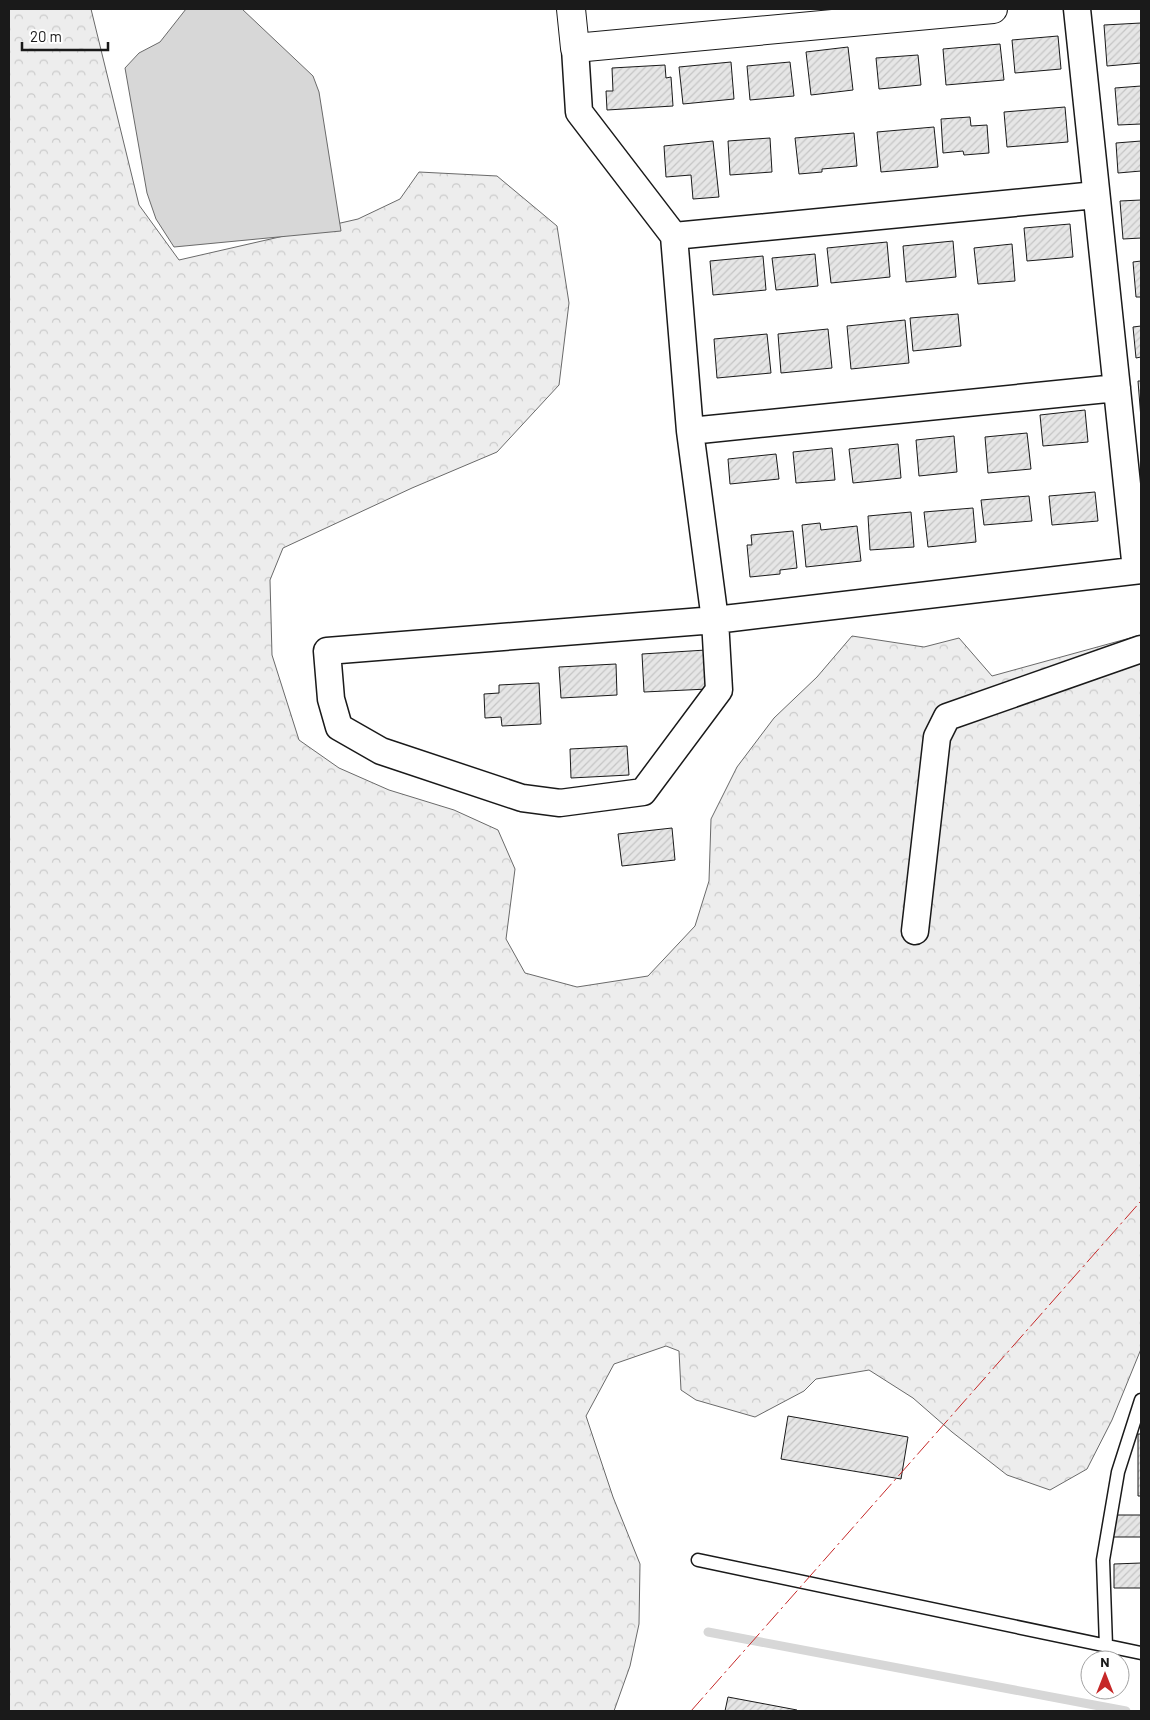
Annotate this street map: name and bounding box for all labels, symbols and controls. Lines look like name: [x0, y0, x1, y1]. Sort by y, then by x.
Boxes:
scale bar: [22, 20, 109, 52]
text: 20 m: [30, 27, 62, 45]
north arrow: [1080, 1650, 1130, 1700]
text: N: [1100, 1653, 1110, 1670]

